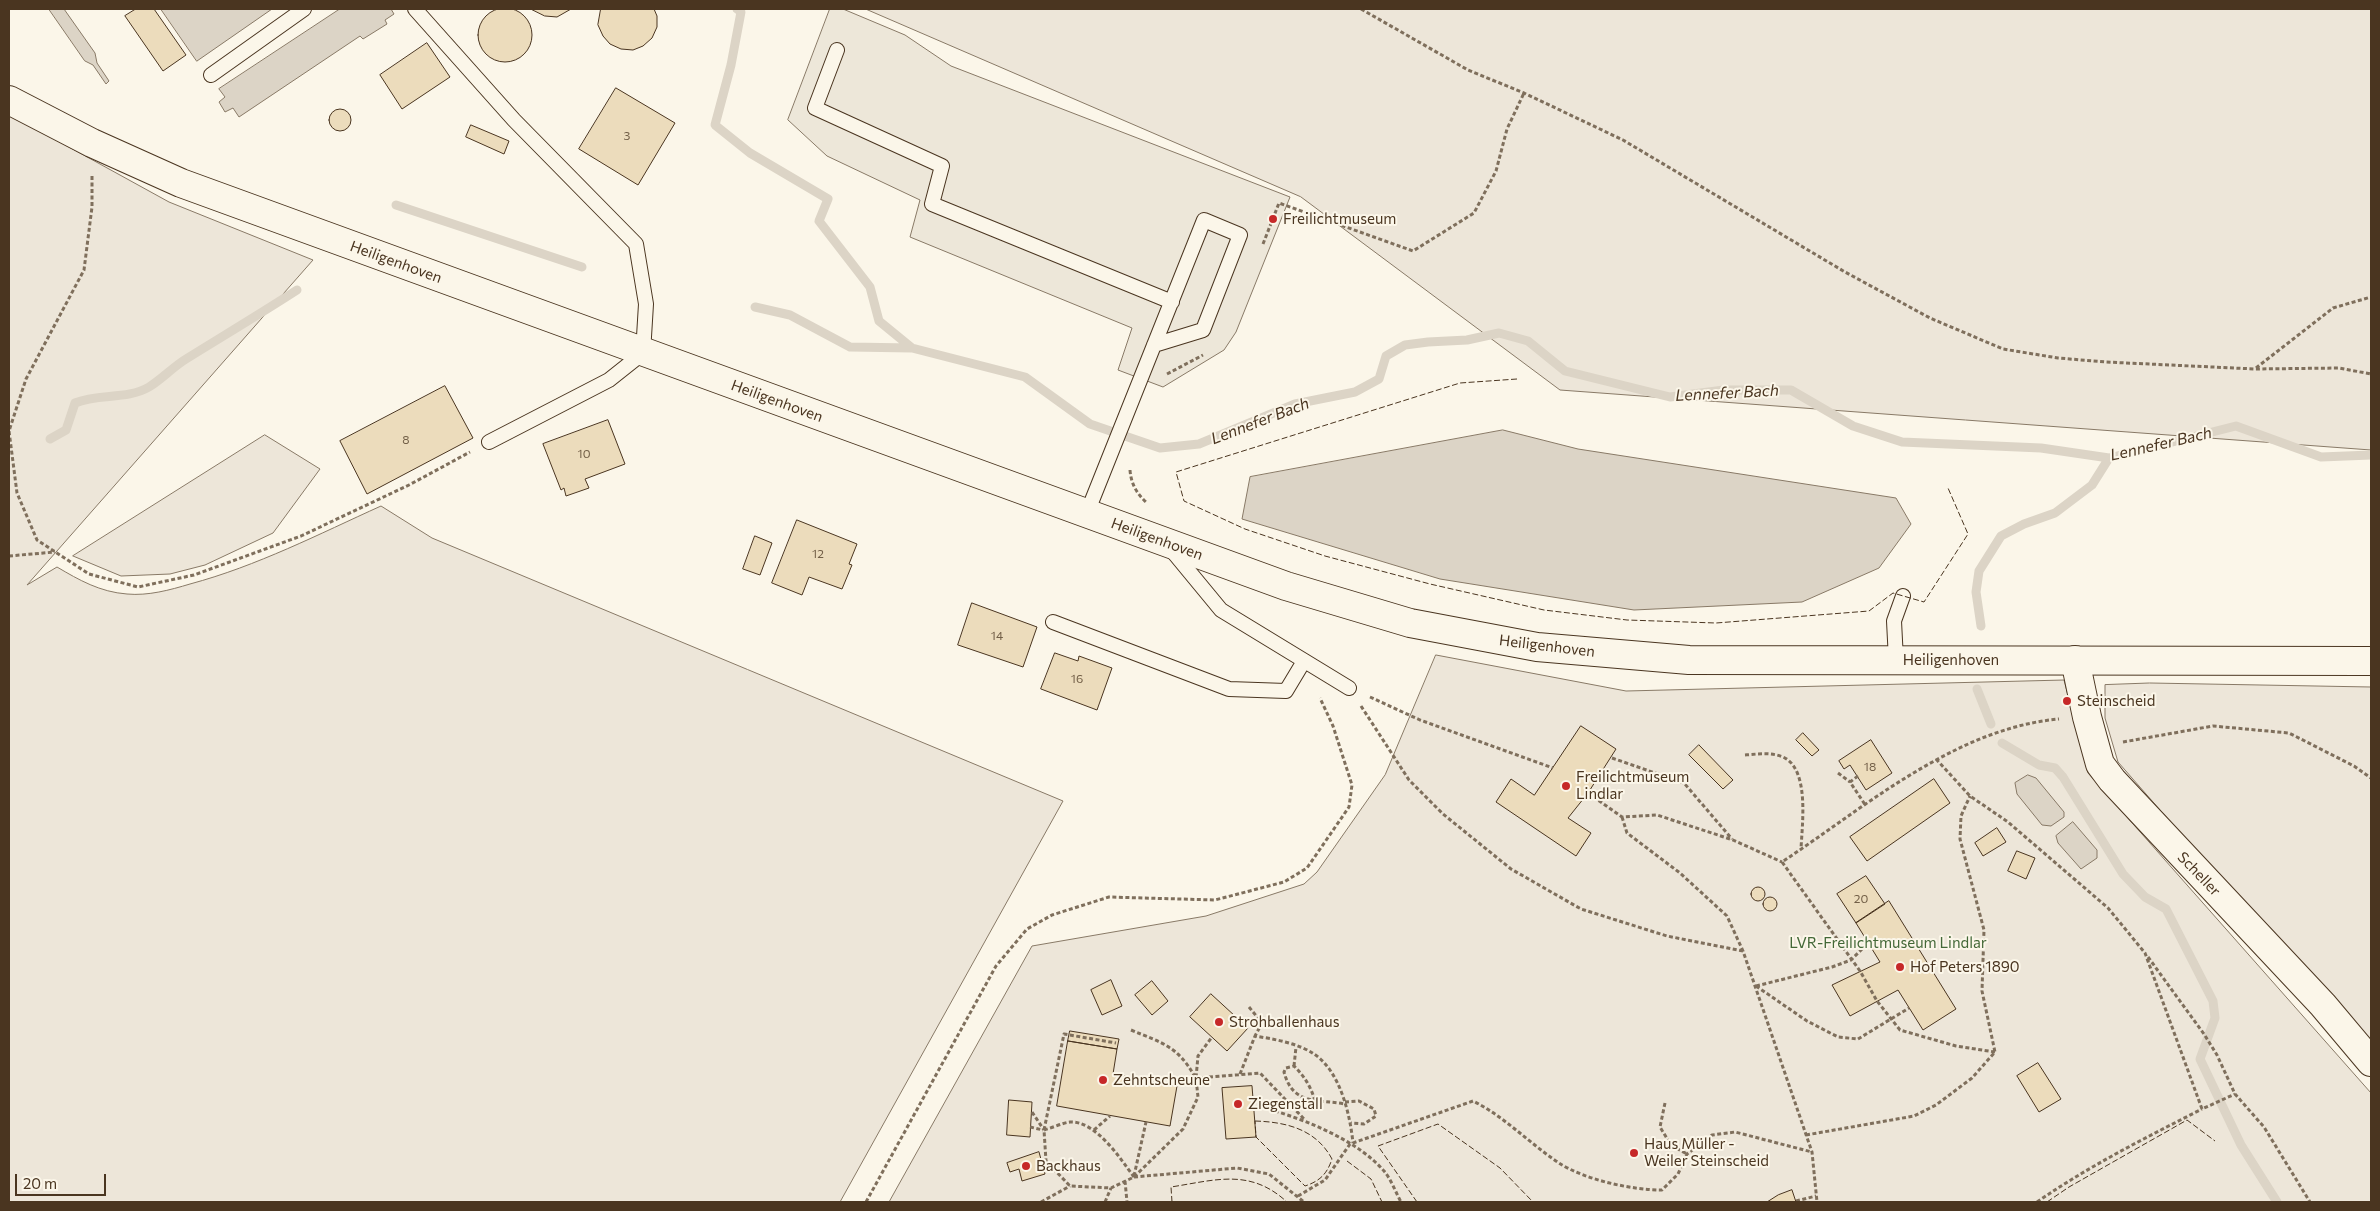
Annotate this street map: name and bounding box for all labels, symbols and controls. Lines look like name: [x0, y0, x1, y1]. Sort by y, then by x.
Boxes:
house number: 3: [624, 129, 630, 143]
place label: Freilichtmuseum: [1283, 210, 1396, 228]
marker: Freilichtmuseum: [1267, 213, 1279, 225]
street label: Heiligenhoven: [348, 237, 444, 287]
street label: Heiligenhoven: [729, 376, 825, 426]
water label: Lennefer Bach: [1675, 381, 1779, 405]
water label: Lennefer Bach: [1208, 393, 1312, 449]
water label: Lennefer Bach: [2108, 423, 2214, 465]
house number: 8: [402, 433, 410, 447]
house number: 10: [578, 447, 590, 461]
street label: Heiligenhoven: [1109, 514, 1205, 564]
house number: 12: [812, 547, 824, 561]
house number: 14: [991, 629, 1003, 643]
street label: Heiligenhoven: [1498, 631, 1596, 661]
street label: Heiligenhoven: [1903, 651, 1999, 669]
house number: 16: [1071, 672, 1083, 686]
place label: Steinscheid: [2077, 692, 2155, 710]
marker: Steinscheid: [2061, 695, 2073, 707]
house number: 18: [1864, 760, 1876, 774]
place label: Freilichtmuseum Lindlar: [1576, 768, 1689, 803]
marker: Freilichtmuseum Lindlar: [1560, 780, 1572, 792]
street label: Scheller: [2174, 848, 2224, 900]
house number: 20: [1854, 892, 1868, 906]
park label: LVR-Freilichtmuseum Lindlar: [1789, 934, 1987, 952]
place label: Hof Peters 1890: [1910, 958, 2020, 976]
marker: Hof Peters 1890: [1894, 961, 1906, 973]
place label: Strohballenhaus: [1229, 1013, 1340, 1031]
marker: Strohballenhaus: [1213, 1016, 1225, 1028]
place label: Zehntscheune: [1113, 1071, 1210, 1089]
marker: Zehntscheune: [1097, 1074, 1109, 1086]
place label: Ziegenstall: [1248, 1095, 1323, 1113]
marker: Ziegenstall: [1232, 1098, 1244, 1110]
place label: Haus Müller - Weiler Steinscheid: [1644, 1135, 1769, 1170]
marker: Haus Müller - Weiler Steinscheid: [1628, 1147, 1640, 1159]
place label: Backhaus: [1036, 1157, 1101, 1175]
marker: Backhaus: [1020, 1160, 1032, 1172]
scale bar: [18, 1164, 109, 1196]
text: 20 m: [23, 1174, 57, 1192]

